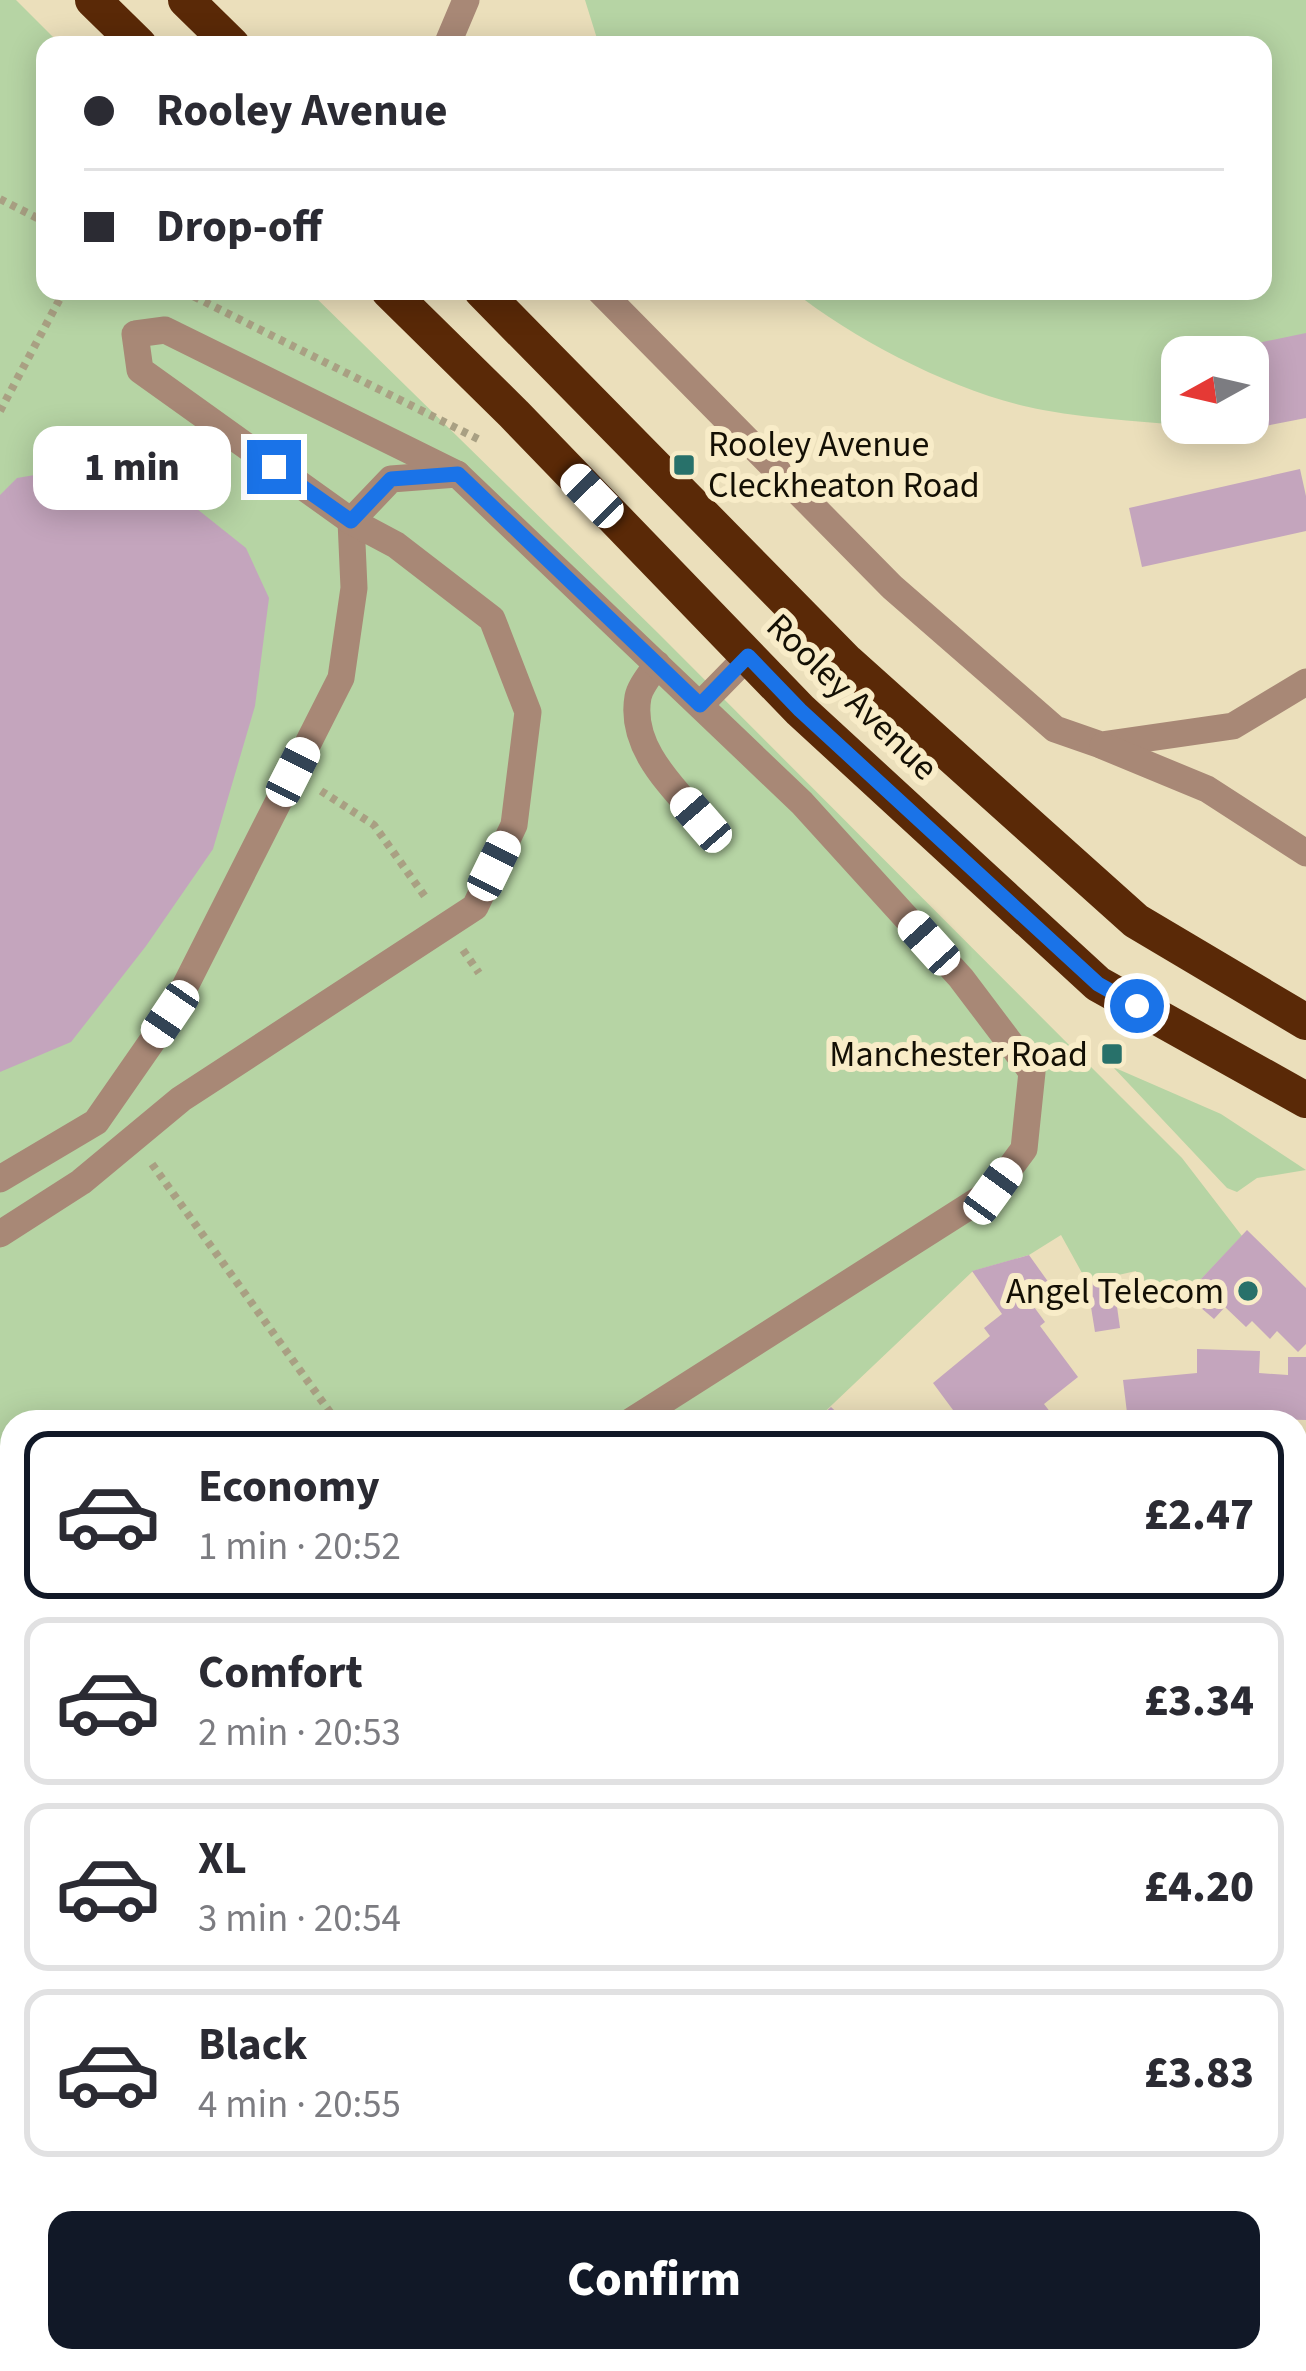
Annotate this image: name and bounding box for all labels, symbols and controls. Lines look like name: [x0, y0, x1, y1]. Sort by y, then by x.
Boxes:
text: Rooley Avenue: [156, 79, 448, 143]
text: Drop-off: [156, 195, 322, 259]
north arrow: [1161, 336, 1269, 444]
map controls: [1161, 336, 1269, 444]
place label: Rooley Avenue Cleckheaton Road: [708, 419, 980, 511]
callout: 1 min: [34, 425, 232, 509]
text: 1 min: [84, 440, 180, 496]
route end: [247, 440, 301, 494]
marker: Rooley Avenue Cleckheaton Road: [671, 452, 697, 478]
car: [554, 458, 630, 534]
street label: Rooley Avenue: [755, 602, 949, 792]
car: [261, 732, 325, 812]
car: [664, 781, 738, 859]
car: [462, 826, 526, 906]
car: [892, 904, 966, 982]
car: [135, 974, 205, 1054]
route start: [1110, 979, 1164, 1033]
place label: Manchester Road: [829, 1029, 1088, 1080]
marker: Manchester Road: [1099, 1041, 1125, 1067]
car: [957, 1151, 1029, 1231]
place label: Angel Telecom: [1006, 1266, 1224, 1317]
marker: Angel Telecom: [1235, 1278, 1261, 1304]
text: Economy: [198, 1455, 380, 1519]
icon: car: [54, 1461, 162, 1569]
text: £2.47: [1144, 1483, 1254, 1547]
text: 1 min · 20:52: [198, 1519, 401, 1575]
text: Comfort: [198, 1641, 363, 1705]
icon: car: [54, 1647, 162, 1755]
text: £3.34: [1144, 1669, 1254, 1733]
text: 2 min · 20:53: [198, 1705, 401, 1761]
text: XL: [198, 1827, 247, 1891]
icon: car: [54, 1833, 162, 1941]
text: £4.20: [1144, 1855, 1254, 1919]
text: 3 min · 20:54: [198, 1891, 401, 1947]
text: Black: [198, 2013, 308, 2077]
icon: car: [54, 2019, 162, 2127]
text: £3.83: [1144, 2041, 1254, 2105]
text: 4 min · 20:55: [198, 2077, 401, 2133]
button: Confirm: [48, 2211, 1260, 2349]

